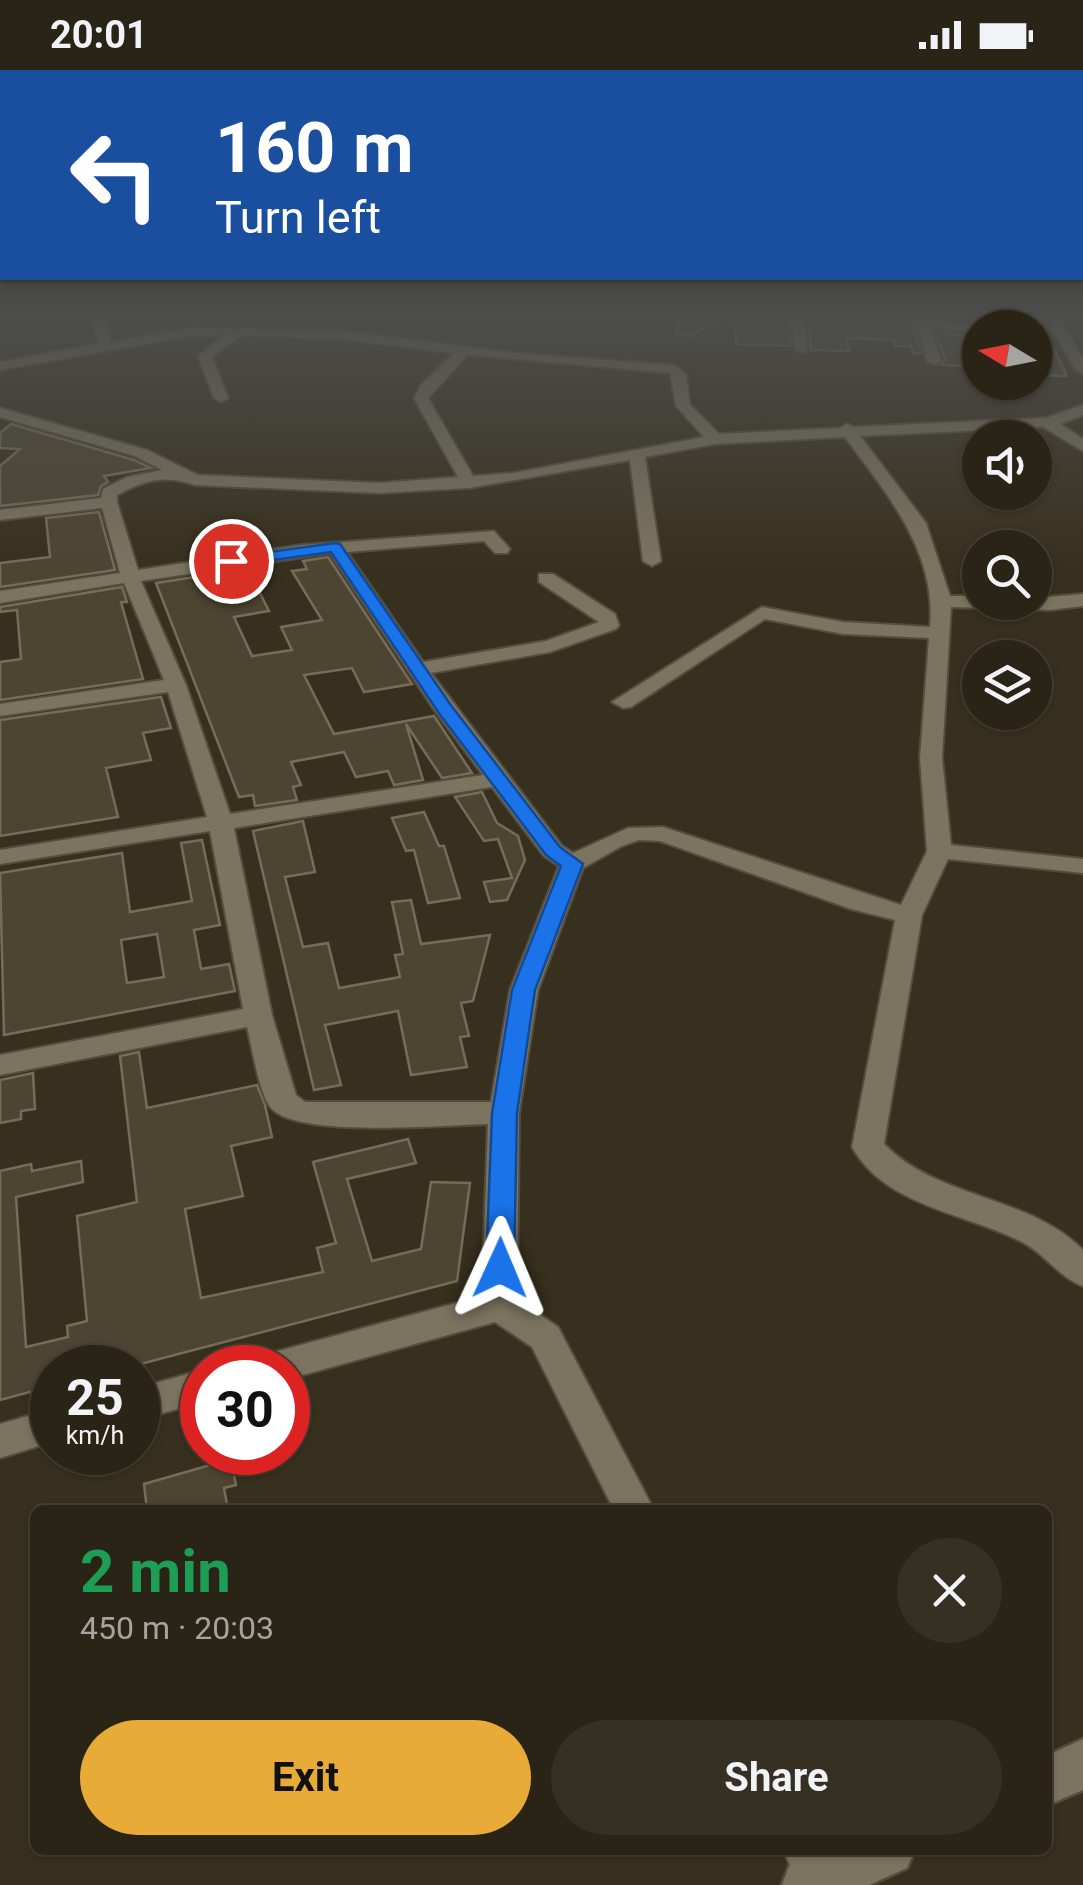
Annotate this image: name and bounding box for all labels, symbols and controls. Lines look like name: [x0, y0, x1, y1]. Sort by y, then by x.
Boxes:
text: 20:01: [50, 13, 148, 57]
text: 160 m: [215, 107, 414, 189]
icon: left: [50, 110, 180, 240]
text: Turn left: [215, 191, 381, 244]
north arrow: [962, 310, 1052, 400]
map controls: [962, 310, 1052, 730]
button: sound: [962, 420, 1052, 510]
pin: [189, 519, 274, 604]
button: search: [962, 530, 1052, 620]
icon: arrive: [204, 534, 259, 589]
button: layers: [962, 640, 1052, 730]
position arrow: [448, 1216, 552, 1320]
speed limit sign: 30: [180, 1345, 310, 1475]
text: 25: [66, 1369, 124, 1427]
text: km/h: [66, 1421, 124, 1450]
text: 2 min: [80, 1536, 231, 1607]
button: close: [897, 1538, 1002, 1643]
text: 450 m · 20:03: [80, 1609, 274, 1647]
button: Exit: [80, 1720, 531, 1835]
button: Share: [551, 1720, 1002, 1835]

